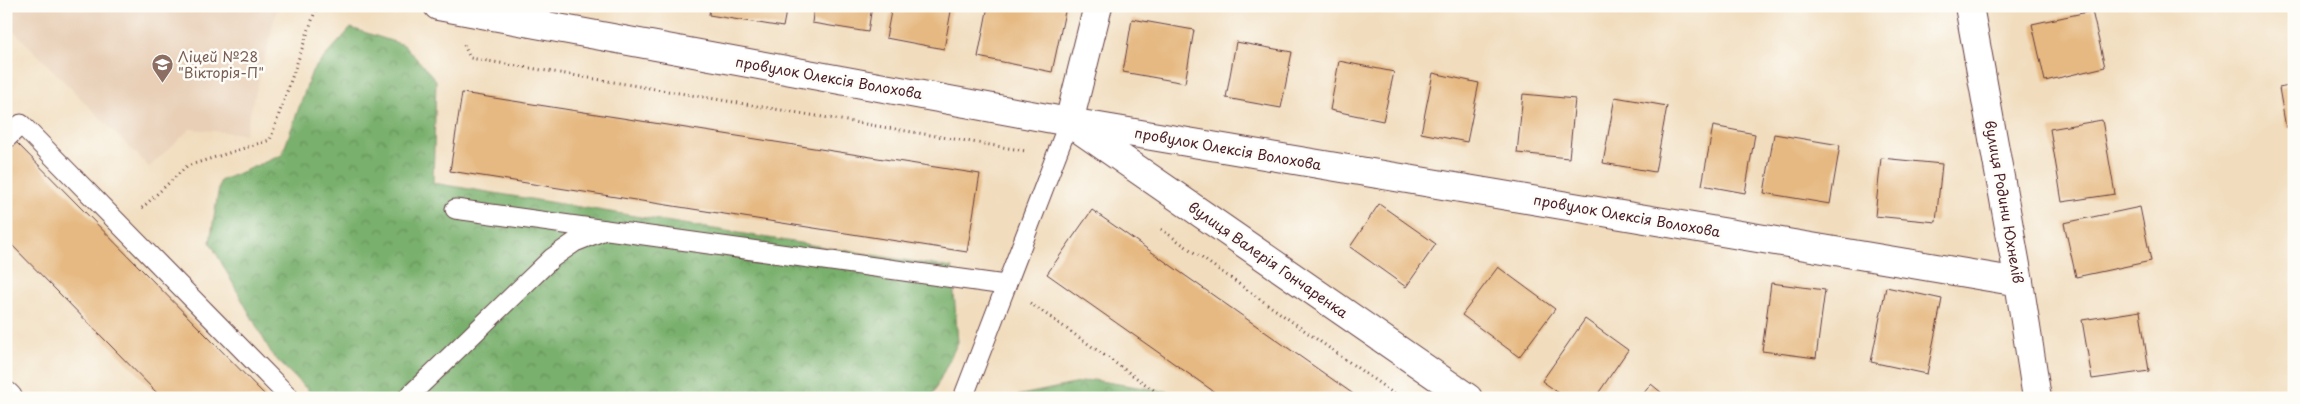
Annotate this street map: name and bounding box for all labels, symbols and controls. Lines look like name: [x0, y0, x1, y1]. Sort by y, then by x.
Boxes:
place label: Ліцей №28 "Вікторія-П": [178, 46, 264, 83]
street label: провулок Олексія Волохова: [734, 51, 924, 104]
school or university icon: Ліцей №28 "Вікторія-П": [150, 53, 174, 84]
street label: вулиця Родини Юхнелів: [1980, 119, 2029, 285]
street label: провулок Олексія Волохова: [1133, 122, 1323, 175]
street label: провулок Олексія Волохова: [1532, 189, 1722, 242]
street label: вулиця Валерія Гончаренка: [1184, 196, 1353, 323]

